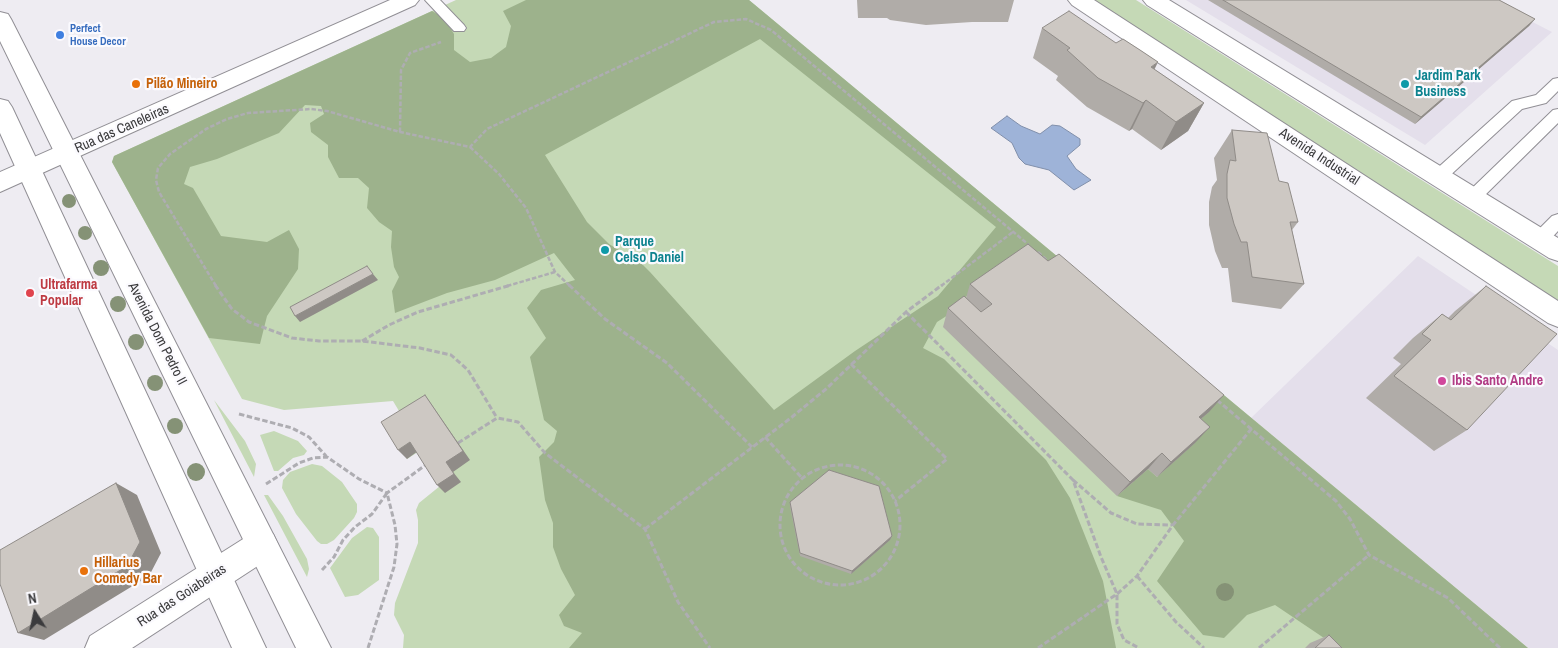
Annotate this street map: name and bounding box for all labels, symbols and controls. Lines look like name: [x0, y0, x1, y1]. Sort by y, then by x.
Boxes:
place label: Perfect House Decor: [70, 22, 126, 48]
marker: Perfect House Decor: [54, 29, 66, 41]
place label: Jardim Park Business: [1415, 68, 1481, 100]
place label: Pilão Mineiro: [146, 76, 217, 92]
marker: Pilão Mineiro: [130, 78, 142, 90]
marker: Jardim Park Business: [1399, 78, 1411, 90]
street label: Rua das Caneleiras: [72, 101, 172, 157]
street label: Avenida Industrial: [1276, 125, 1362, 189]
place label: Parque Celso Daniel: [615, 234, 684, 266]
marker: Parque Celso Daniel: [599, 244, 611, 256]
place label: Ultrafarma Popular: [40, 277, 97, 310]
street label: Avenida Dom Pedro II: [124, 280, 190, 388]
marker: Ultrafarma Popular: [24, 287, 36, 299]
place label: Ibis Santo Andre: [1452, 373, 1543, 389]
marker: Ibis Santo Andre: [1436, 375, 1448, 387]
place label: Hillarius Comedy Bar: [94, 555, 162, 588]
street label: Rua das Goiabeiras: [134, 561, 230, 631]
marker: Hillarius Comedy Bar: [78, 565, 90, 577]
north arrow: [10, 588, 60, 638]
text: N: [27, 589, 38, 608]

